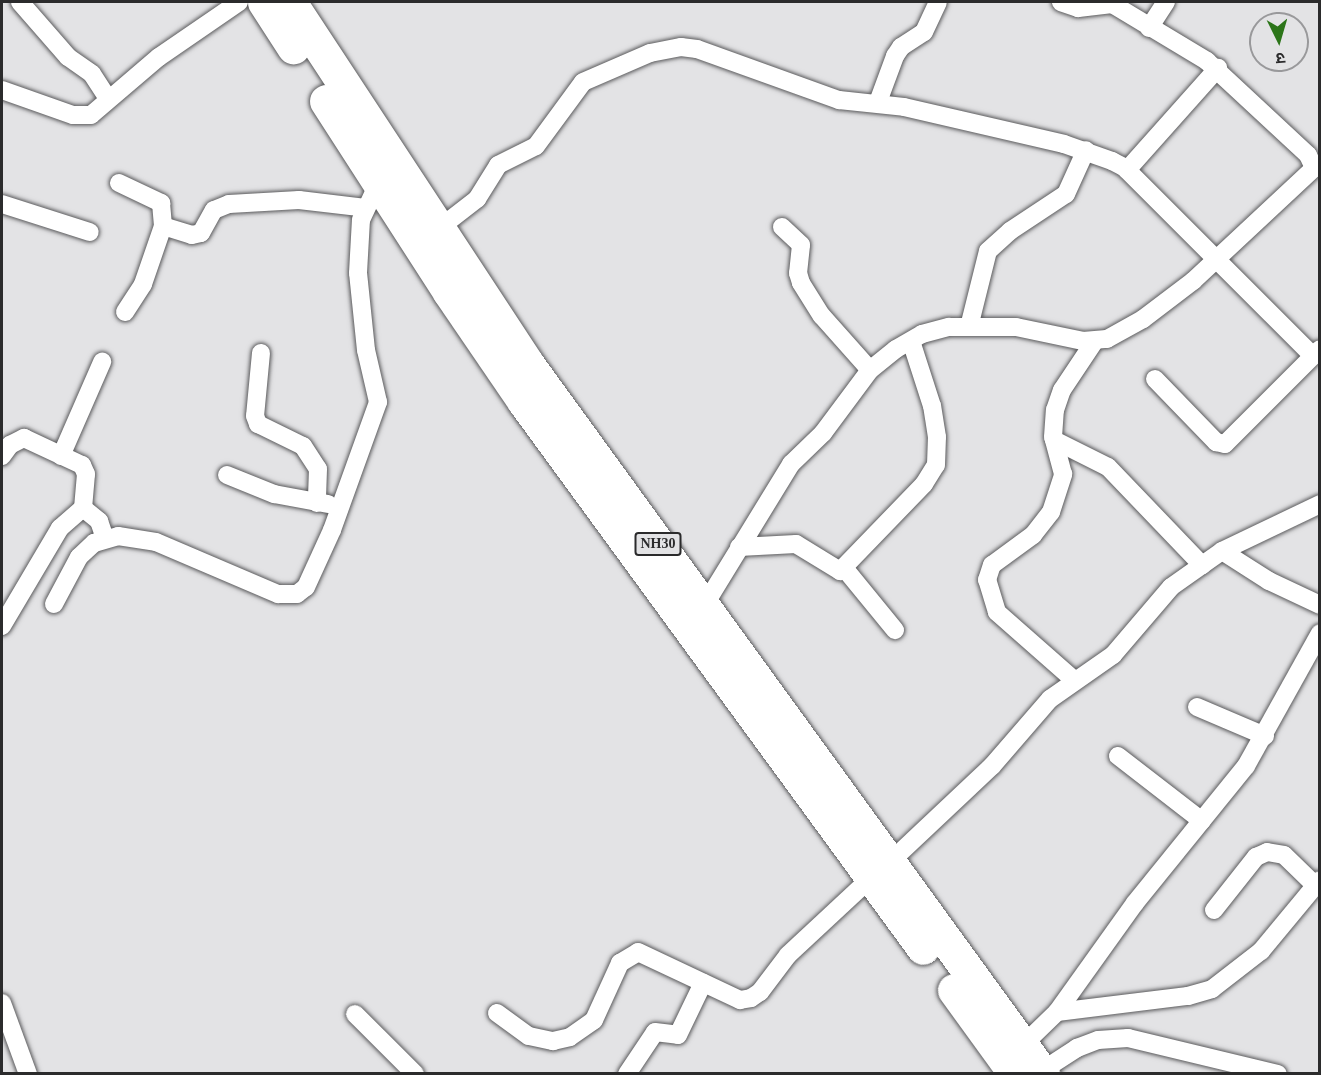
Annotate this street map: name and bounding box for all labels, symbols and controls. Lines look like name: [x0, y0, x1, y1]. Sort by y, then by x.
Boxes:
north arrow: [1249, 12, 1309, 72]
text: उ: [1275, 50, 1286, 67]
road number: NH30: [634, 533, 682, 555]

